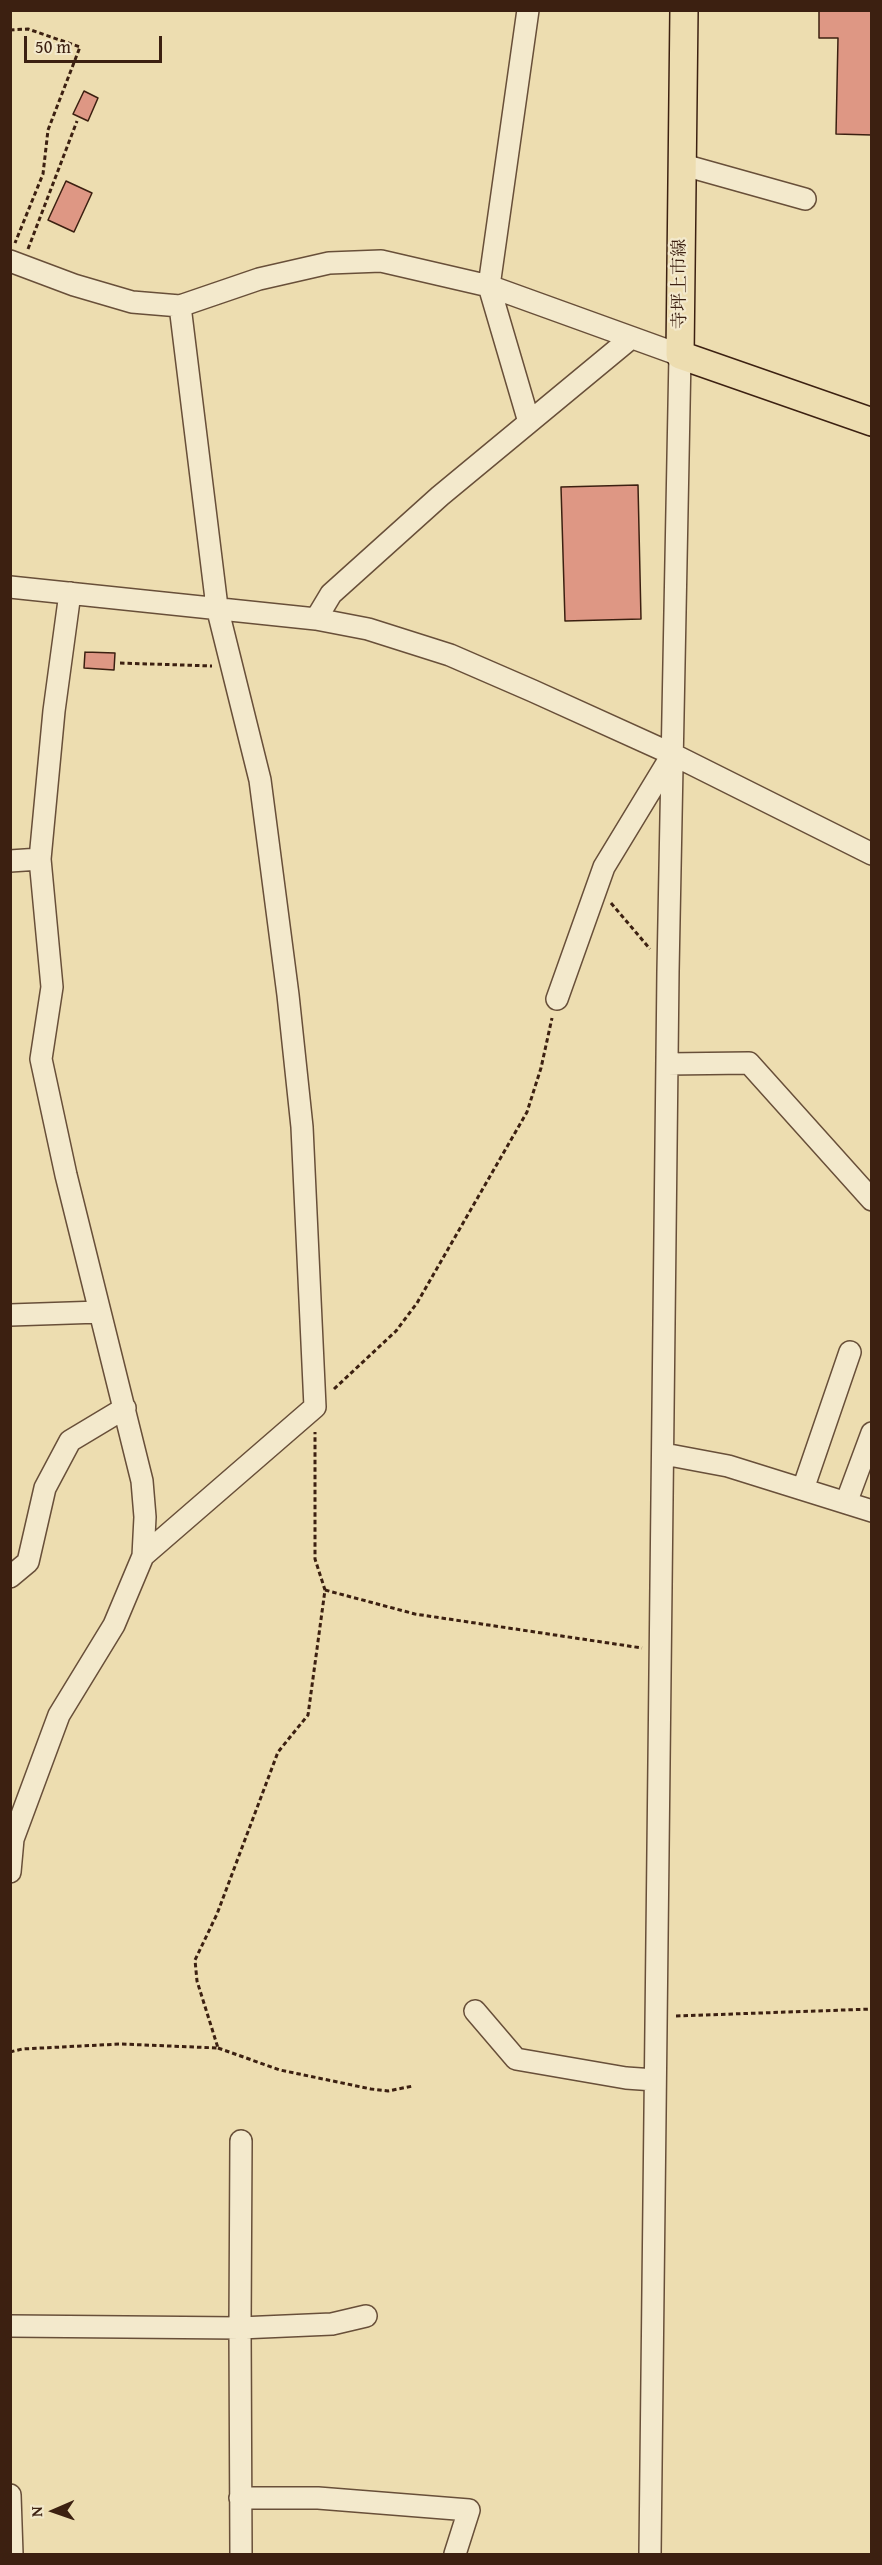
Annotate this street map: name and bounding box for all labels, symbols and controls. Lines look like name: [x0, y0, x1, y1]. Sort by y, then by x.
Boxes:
scale bar: [27, 24, 165, 62]
text: 50 m: [35, 33, 71, 60]
street label: 寺坪上市線: [669, 239, 691, 329]
north arrow: [24, 2481, 84, 2541]
text: N: [24, 2506, 48, 2517]

